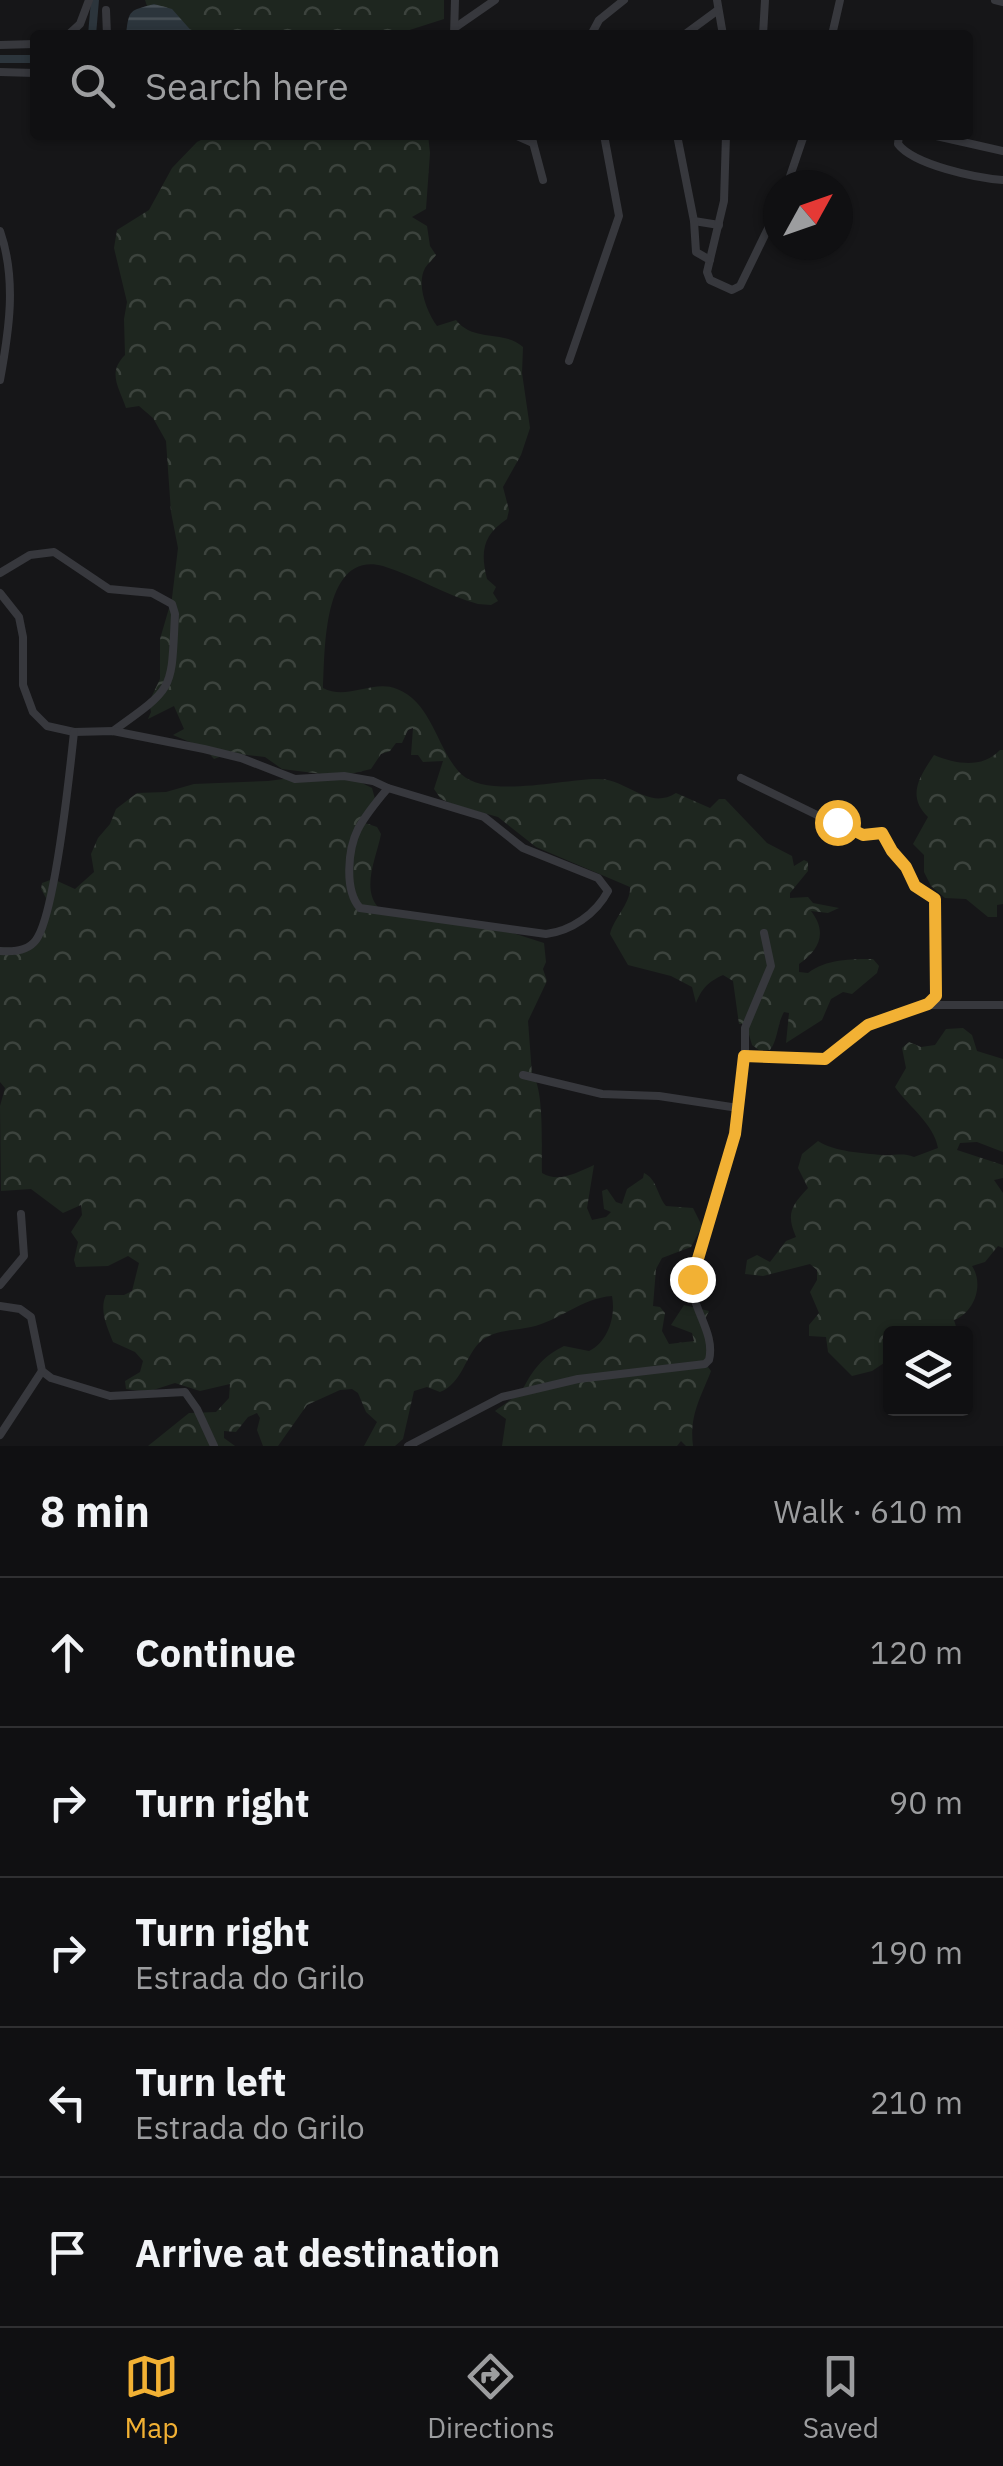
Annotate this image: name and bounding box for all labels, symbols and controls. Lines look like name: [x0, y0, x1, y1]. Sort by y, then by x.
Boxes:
search box: [30, 30, 973, 140]
icon: search: [65, 58, 120, 113]
text: Search here: [145, 61, 349, 110]
north arrow: [763, 170, 853, 260]
route start: [815, 800, 861, 846]
route end: [670, 1257, 716, 1303]
map controls: [883, 1326, 973, 1416]
button: layers: [883, 1326, 973, 1416]
text: 8 min: [40, 1484, 150, 1539]
text: Walk · 610 m: [774, 1490, 963, 1532]
icon: ahead: [40, 1625, 95, 1680]
text: Continue: [135, 1628, 296, 1677]
text: 120 m: [870, 1631, 963, 1673]
icon: right: [40, 1775, 95, 1830]
text: Turn right: [135, 1778, 310, 1827]
text: 90 m: [889, 1781, 963, 1823]
text: Turn right: [135, 1907, 310, 1956]
icon: right: [40, 1925, 95, 1980]
text: 190 m: [870, 1931, 963, 1973]
text: Estrada do Grilo: [135, 1956, 365, 1998]
text: Turn left: [135, 2057, 286, 2106]
icon: left: [40, 2075, 95, 2130]
text: 210 m: [870, 2081, 963, 2123]
text: Estrada do Grilo: [135, 2106, 365, 2148]
icon: arrive: [40, 2225, 95, 2280]
text: Arrive at destination: [135, 2228, 500, 2277]
tab: Map: [124, 2349, 179, 2446]
tab: Directions: [427, 2349, 555, 2446]
tab: Saved: [803, 2349, 879, 2446]

